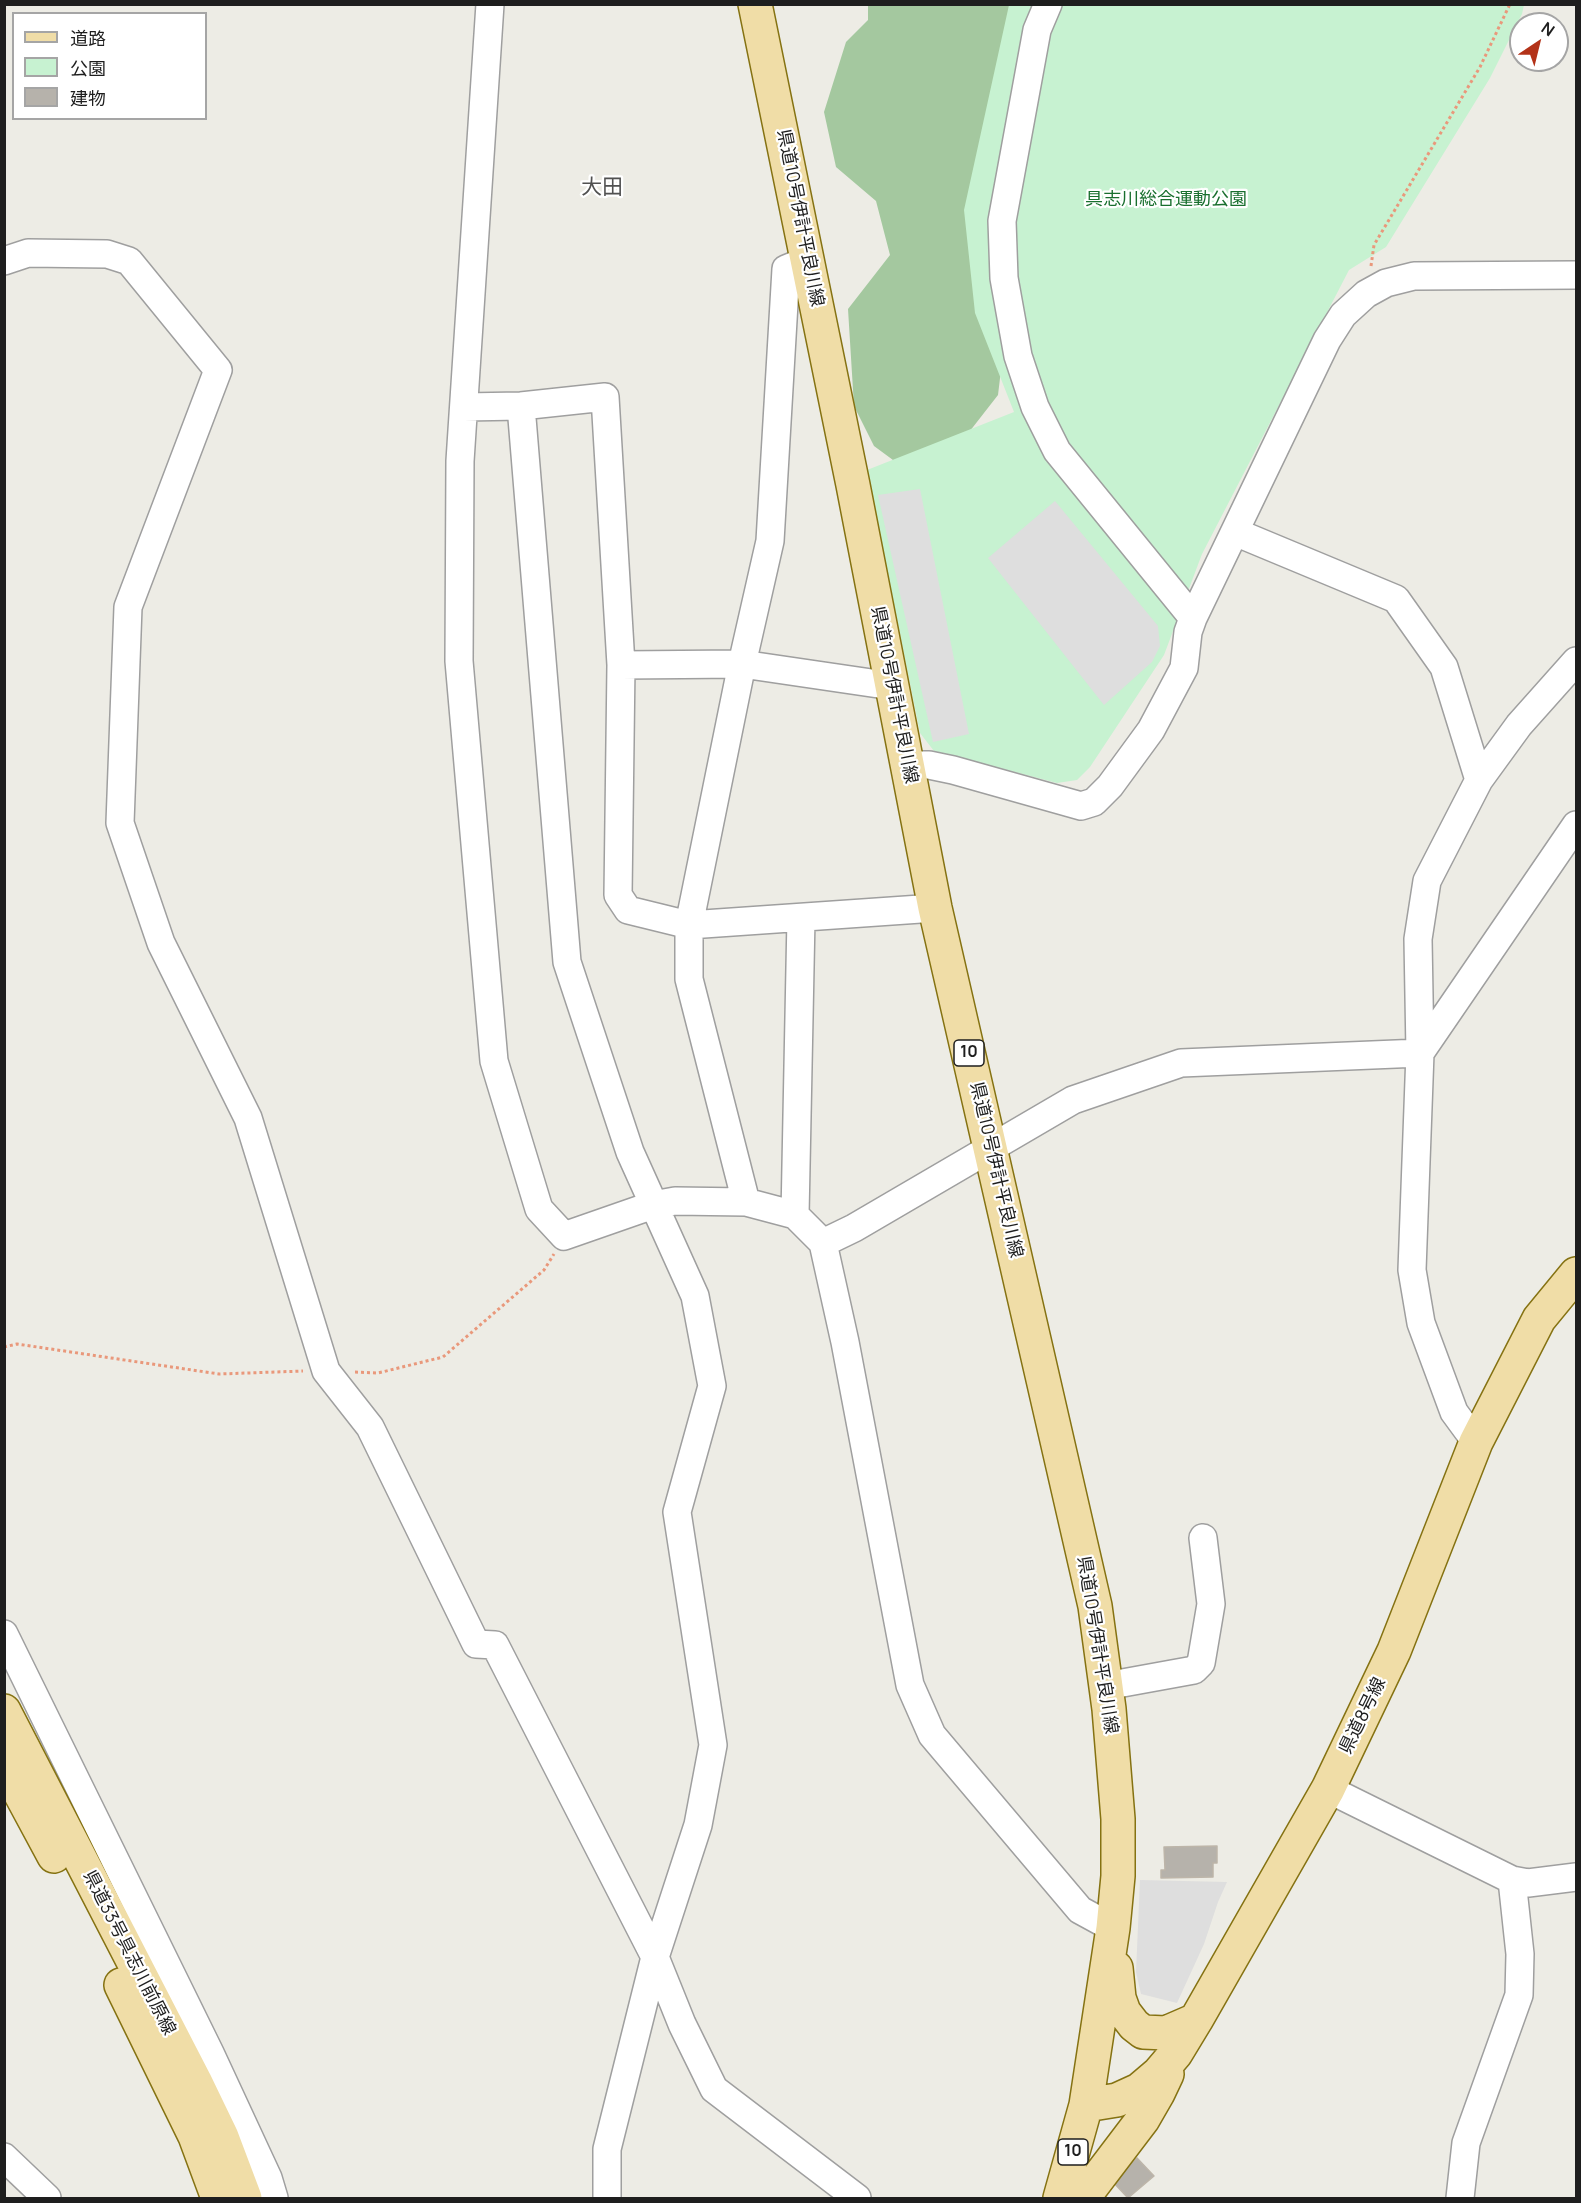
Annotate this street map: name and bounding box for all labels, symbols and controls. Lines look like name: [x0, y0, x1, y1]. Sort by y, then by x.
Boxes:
legend: [12, 12, 207, 120]
north arrow: [1509, 12, 1569, 72]
text: N: [1537, 17, 1559, 41]
text: 道路: [70, 26, 106, 50]
text: 公園: [70, 56, 106, 80]
text: 建物: [70, 86, 106, 110]
street label: 県道10号伊計平良川線: [772, 128, 828, 308]
district label: 大田: [581, 175, 623, 201]
park label: 具志川総合運動公園: [1085, 189, 1247, 211]
street label: 県道10号伊計平良川線: [866, 605, 922, 785]
road number: 10: [954, 1040, 984, 1066]
street label: 県道10号伊計平良川線: [965, 1080, 1027, 1260]
street label: 県道10号伊計平良川線: [1072, 1554, 1122, 1736]
street label: 県道8号線: [1335, 1674, 1391, 1758]
street label: 県道33号具志川前原線: [78, 1867, 180, 2039]
road number: 10: [1058, 2139, 1088, 2165]

